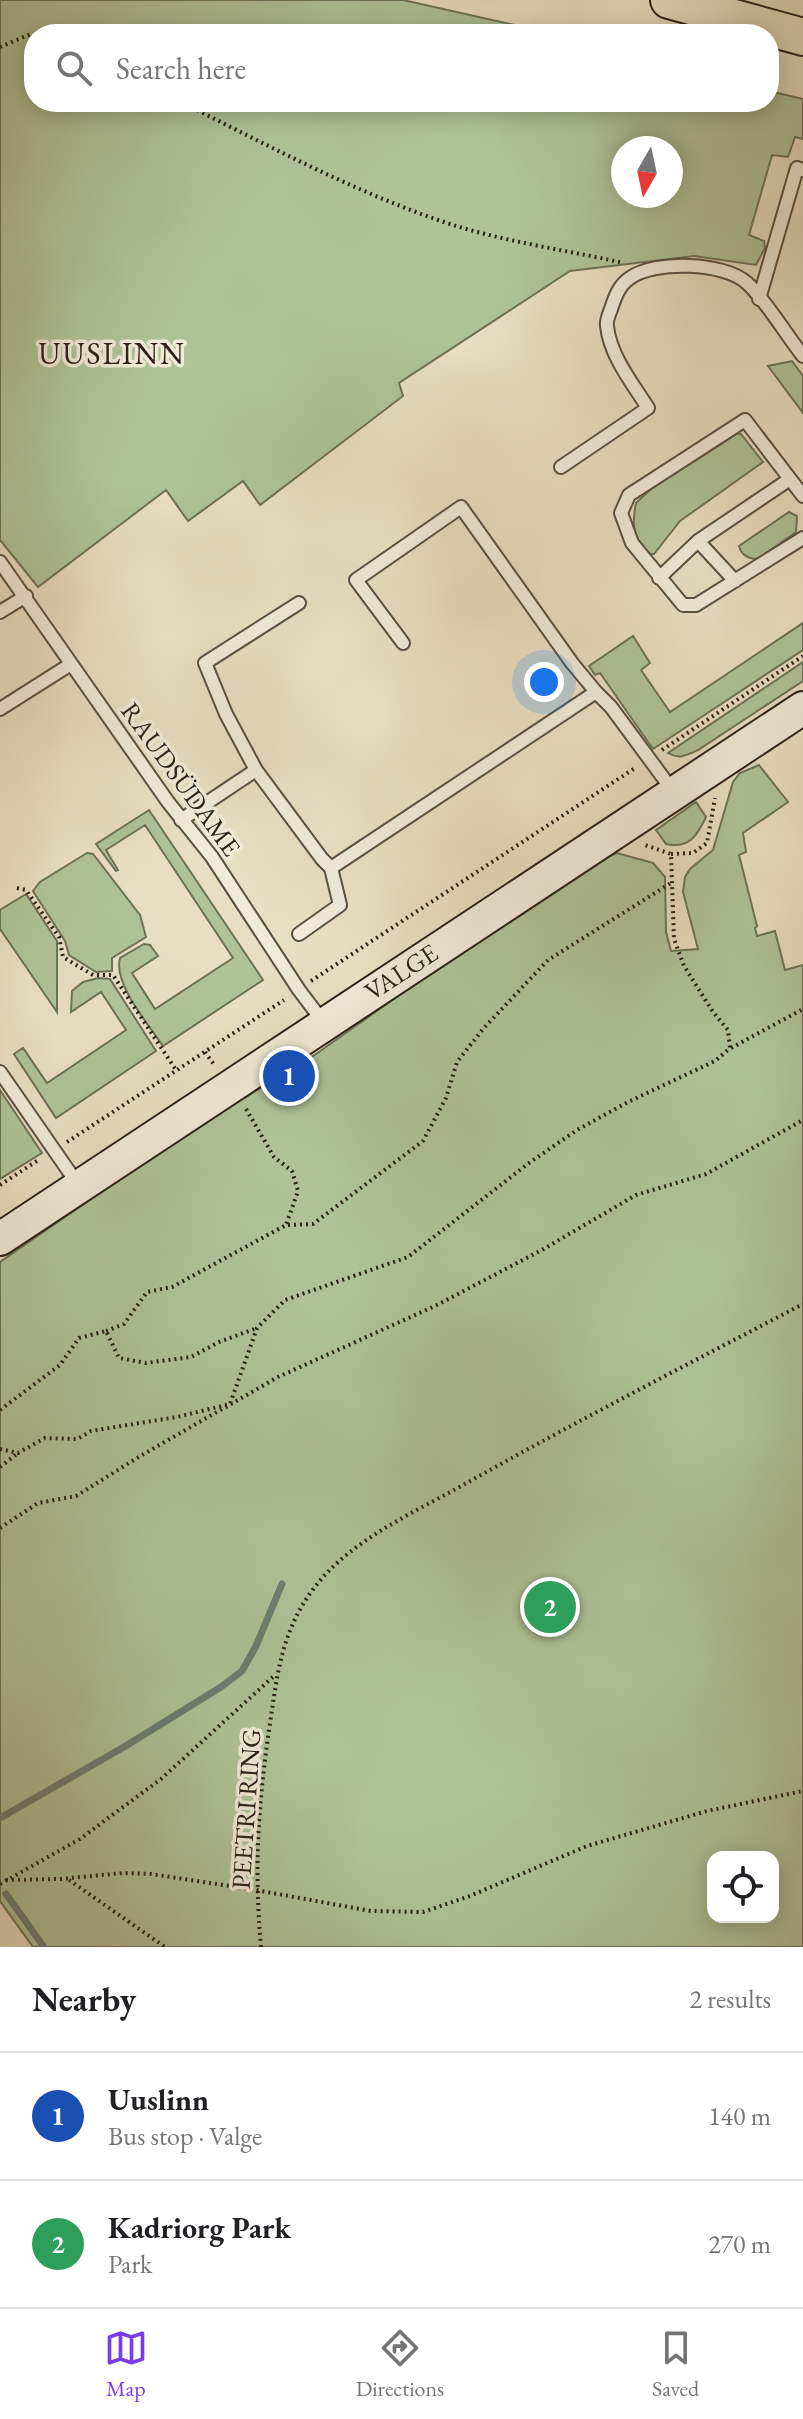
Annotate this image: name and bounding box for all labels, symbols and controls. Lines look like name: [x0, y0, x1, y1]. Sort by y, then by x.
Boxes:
search box: [24, 24, 779, 112]
icon: search: [52, 46, 96, 90]
text: Search here: [116, 49, 246, 88]
north arrow: [611, 136, 683, 208]
district label: UUSLINN: [38, 334, 186, 373]
your location: [524, 662, 564, 702]
street label: RAUDSÜDAME: [114, 695, 249, 863]
street label: VALGE: [358, 936, 444, 1008]
pin: 1: [263, 1046, 315, 1106]
pin: 2: [524, 1577, 576, 1637]
street label: PEETRI RING: [223, 1728, 269, 1890]
map controls: [707, 1851, 779, 1923]
button: locate: [707, 1851, 779, 1923]
text: Nearby: [32, 1977, 136, 2021]
text: 2 results: [690, 1982, 771, 2016]
text: Uuslinn: [108, 2080, 209, 2119]
text: 1: [51, 2099, 65, 2133]
text: 140 m: [708, 2099, 771, 2133]
text: Bus stop · Valge: [108, 2119, 262, 2153]
text: Kadriorg Park: [108, 2208, 291, 2247]
text: 2: [51, 2227, 65, 2261]
text: 270 m: [708, 2227, 771, 2261]
text: Park: [108, 2247, 152, 2281]
tab: Map: [104, 2326, 148, 2403]
tab: Directions: [356, 2326, 444, 2403]
tab: Saved: [652, 2326, 699, 2403]

